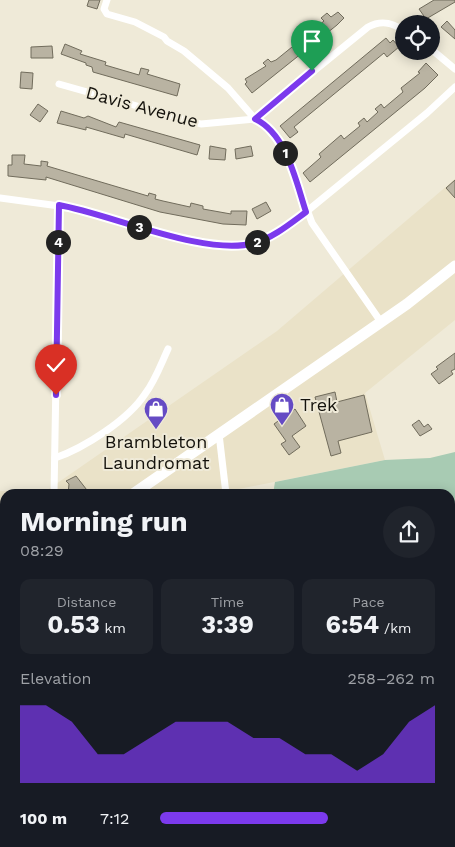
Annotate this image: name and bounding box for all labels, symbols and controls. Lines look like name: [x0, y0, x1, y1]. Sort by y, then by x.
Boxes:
map controls: [395, 15, 440, 60]
button: locate: [395, 15, 440, 60]
pin: [291, 20, 333, 71]
icon: arrive: [298, 27, 326, 55]
street label: Davis Avenue: [84, 81, 201, 132]
pin: 1: [272, 140, 298, 166]
text: 1: [282, 145, 289, 161]
pin: 3: [126, 214, 152, 240]
text: 3: [135, 219, 144, 235]
pin: 4: [46, 230, 70, 254]
pin: 2: [244, 230, 270, 254]
text: 4: [54, 234, 63, 250]
text: 2: [253, 234, 262, 250]
pin: [35, 344, 77, 395]
icon: check: [42, 351, 70, 379]
shop icon: Trek: [269, 392, 295, 426]
place label: Trek: [300, 394, 337, 415]
shop icon: Brambleton Laundromat: [143, 396, 169, 430]
place label: Brambleton Laundromat: [103, 431, 210, 473]
text: Morning run: [20, 505, 188, 538]
button: share: [383, 506, 435, 558]
text: 08:29: [20, 541, 64, 560]
text: Distance: [57, 594, 116, 610]
text: Time: [211, 594, 244, 610]
text: Pace: [352, 594, 385, 610]
text: 0.53: [47, 610, 100, 639]
text: 3:39: [201, 610, 254, 639]
text: 6:54: [326, 610, 379, 639]
text: km: [100, 620, 126, 636]
text: /km: [379, 620, 411, 636]
text: Elevation: [20, 669, 91, 688]
text: 258–262 m: [347, 669, 435, 688]
text: 100 m: [20, 809, 67, 828]
text: 7:12: [100, 809, 129, 828]

